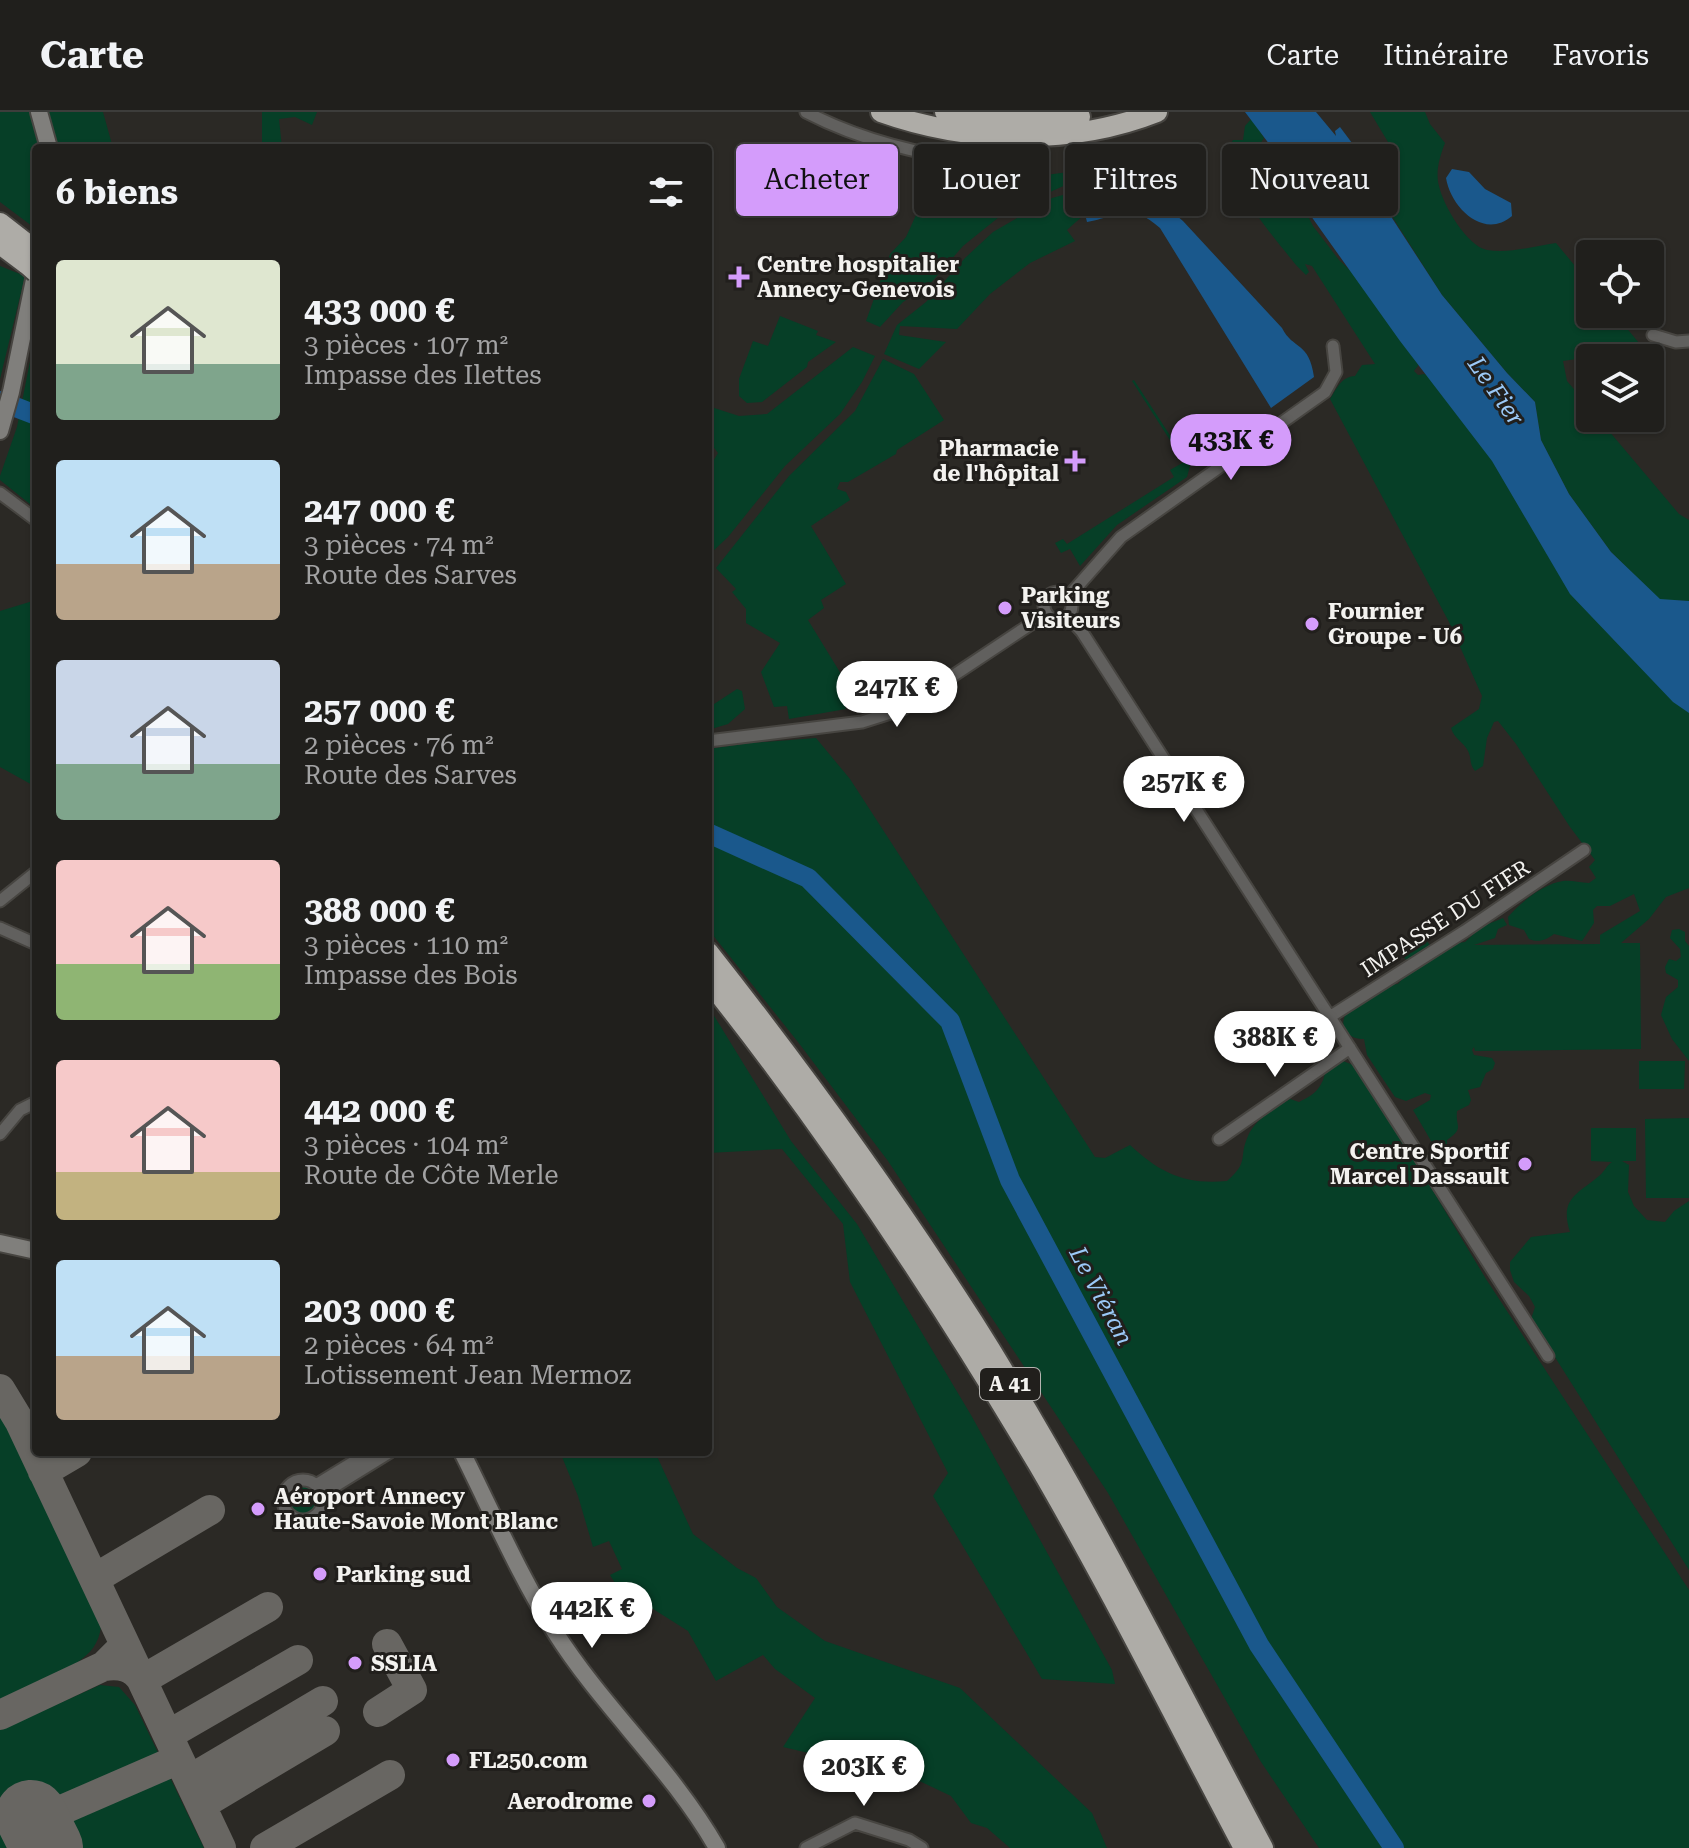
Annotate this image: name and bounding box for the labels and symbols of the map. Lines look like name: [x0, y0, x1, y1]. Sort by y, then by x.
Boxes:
place label: Centre hospitalier Annecy-Genevois: [757, 252, 959, 302]
marker: Centre hospitalier Annecy-Genevois: [728, 266, 750, 288]
water label: Le Fier: [1462, 350, 1530, 431]
pin: 433K €: [1166, 414, 1296, 482]
place label: Pharmacie de l'hôpital: [933, 436, 1059, 486]
marker: Pharmacie de l'hôpital: [1066, 452, 1084, 470]
place label: Parking Visiteurs: [1021, 583, 1120, 633]
marker: Parking Visiteurs: [996, 599, 1014, 617]
place label: Fournier Groupe - U6: [1328, 599, 1462, 649]
marker: Fournier Groupe - U6: [1303, 615, 1321, 633]
pin: 247K €: [832, 661, 962, 729]
pin: 257K €: [1119, 756, 1249, 824]
street label: IMPASSE DU FIER: [1356, 855, 1534, 982]
pin: 388K €: [1210, 1011, 1340, 1079]
place label: Centre Sportif Marcel Dassault: [1330, 1139, 1510, 1189]
marker: Centre Sportif Marcel Dassault: [1516, 1155, 1534, 1173]
water label: Le Viéran: [1063, 1241, 1139, 1350]
road number: A 41: [980, 1368, 1040, 1400]
place label: Aéroport Annecy Haute-Savoie Mont Blanc: [274, 1484, 558, 1534]
marker: Aéroport Annecy Haute-Savoie Mont Blanc: [249, 1500, 267, 1518]
place label: Parking sud: [336, 1562, 471, 1587]
marker: Parking sud: [311, 1565, 329, 1583]
pin: 442K €: [527, 1582, 657, 1650]
place label: SSLIA: [371, 1651, 437, 1676]
marker: SSLIA: [346, 1654, 364, 1672]
pin: 203K €: [799, 1740, 929, 1808]
place label: FL250.com: [469, 1748, 588, 1773]
marker: FL250.com: [444, 1751, 462, 1769]
place label: Aerodrome: [507, 1789, 633, 1814]
marker: Aerodrome: [640, 1792, 658, 1810]

